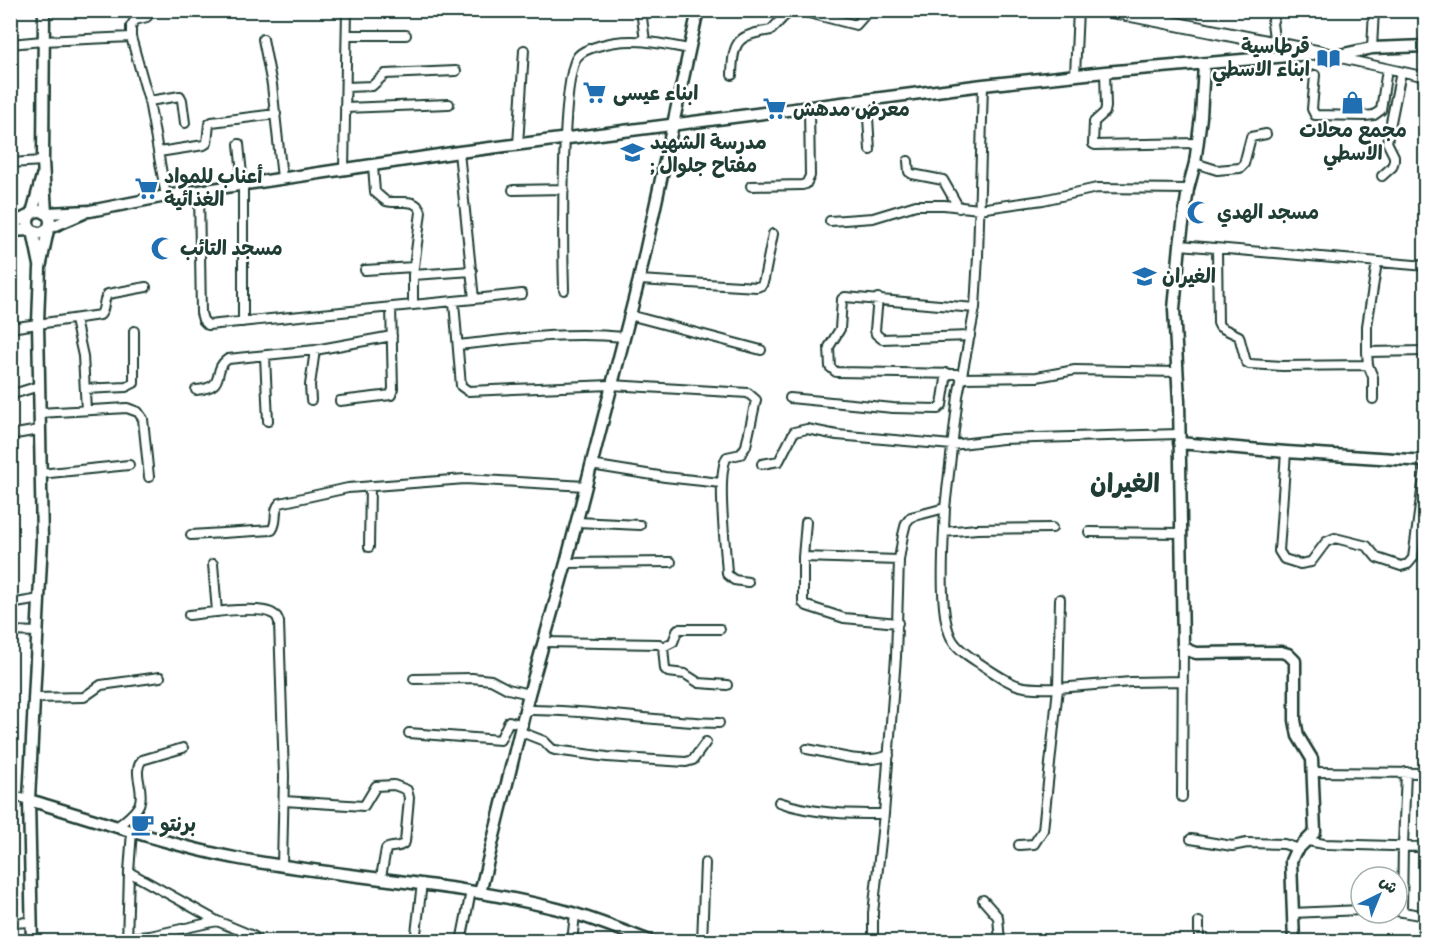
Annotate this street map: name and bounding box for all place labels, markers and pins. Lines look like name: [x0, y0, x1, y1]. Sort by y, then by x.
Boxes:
place label: قرطاسية ابناء الاسطي: [1212, 34, 1310, 87]
library icon: قرطاسية ابناء الاسطي: [1315, 45, 1341, 71]
supermarket icon: ابناء عيسى: [582, 80, 608, 106]
place label: ابناء عيسى: [613, 81, 698, 106]
shop icon: مجمع محلات الاسطي: [1340, 90, 1366, 116]
supermarket icon: معرض مدهش: [762, 96, 788, 122]
place label: معرض مدهش: [793, 97, 910, 121]
place label: مجمع محلات الاسطي: [1299, 118, 1407, 171]
place label: مدرسة الشهيد ; مفتاح جلوال: [650, 130, 767, 178]
school or university icon: مدرسة الشهيد ; مفتاح جلوال: [619, 140, 645, 166]
place label: أعناب للمواد الغذائية: [164, 164, 263, 211]
supermarket icon: أعناب للمواد الغذائية: [133, 175, 159, 201]
mosque icon: مسجد الهدي: [1186, 199, 1212, 225]
place label: مسجد الهدي: [1217, 200, 1319, 228]
mosque icon: مسجد التائب: [149, 235, 175, 261]
place label: مسجد التائب: [180, 236, 283, 261]
school or university icon: الغيران: [1131, 263, 1157, 289]
place label: الغيران: [1162, 264, 1216, 288]
cafe icon: برنتو: [129, 811, 155, 837]
place label: برنتو: [159, 812, 196, 837]

